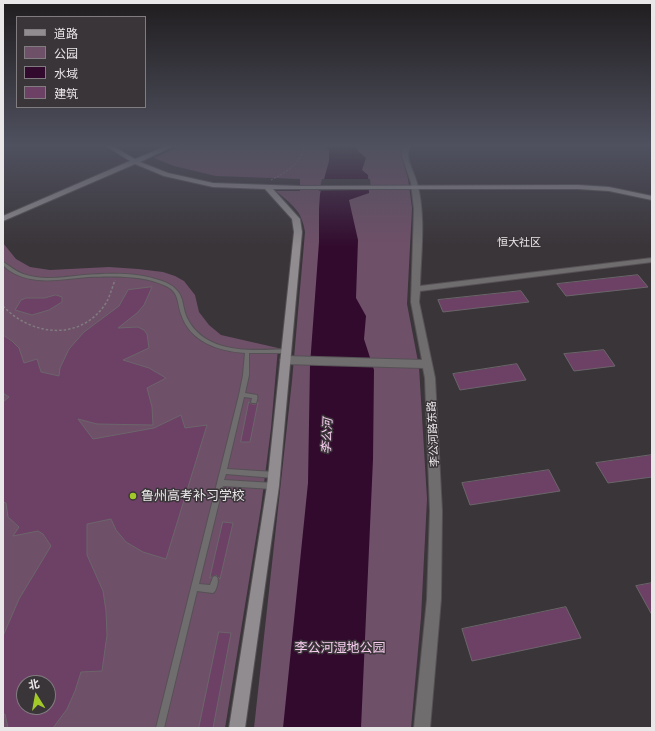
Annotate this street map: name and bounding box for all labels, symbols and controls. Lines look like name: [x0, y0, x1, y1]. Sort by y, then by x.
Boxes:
legend: [16, 16, 146, 108]
text: 道路: [54, 26, 78, 40]
text: 公园: [54, 46, 78, 60]
text: 水域: [54, 66, 78, 80]
text: 建筑: [54, 86, 78, 100]
district label: 恒大社区: [497, 235, 541, 249]
street label: 李公河路东路: [425, 401, 441, 467]
water label: 李公河: [319, 418, 335, 454]
place label: 鲁州高考补习学校: [141, 488, 245, 504]
marker: 鲁州高考补习学校: [128, 491, 138, 501]
park label: 李公河湿地公园: [295, 640, 385, 656]
north arrow: [16, 675, 56, 715]
text: 北: [27, 676, 40, 691]

